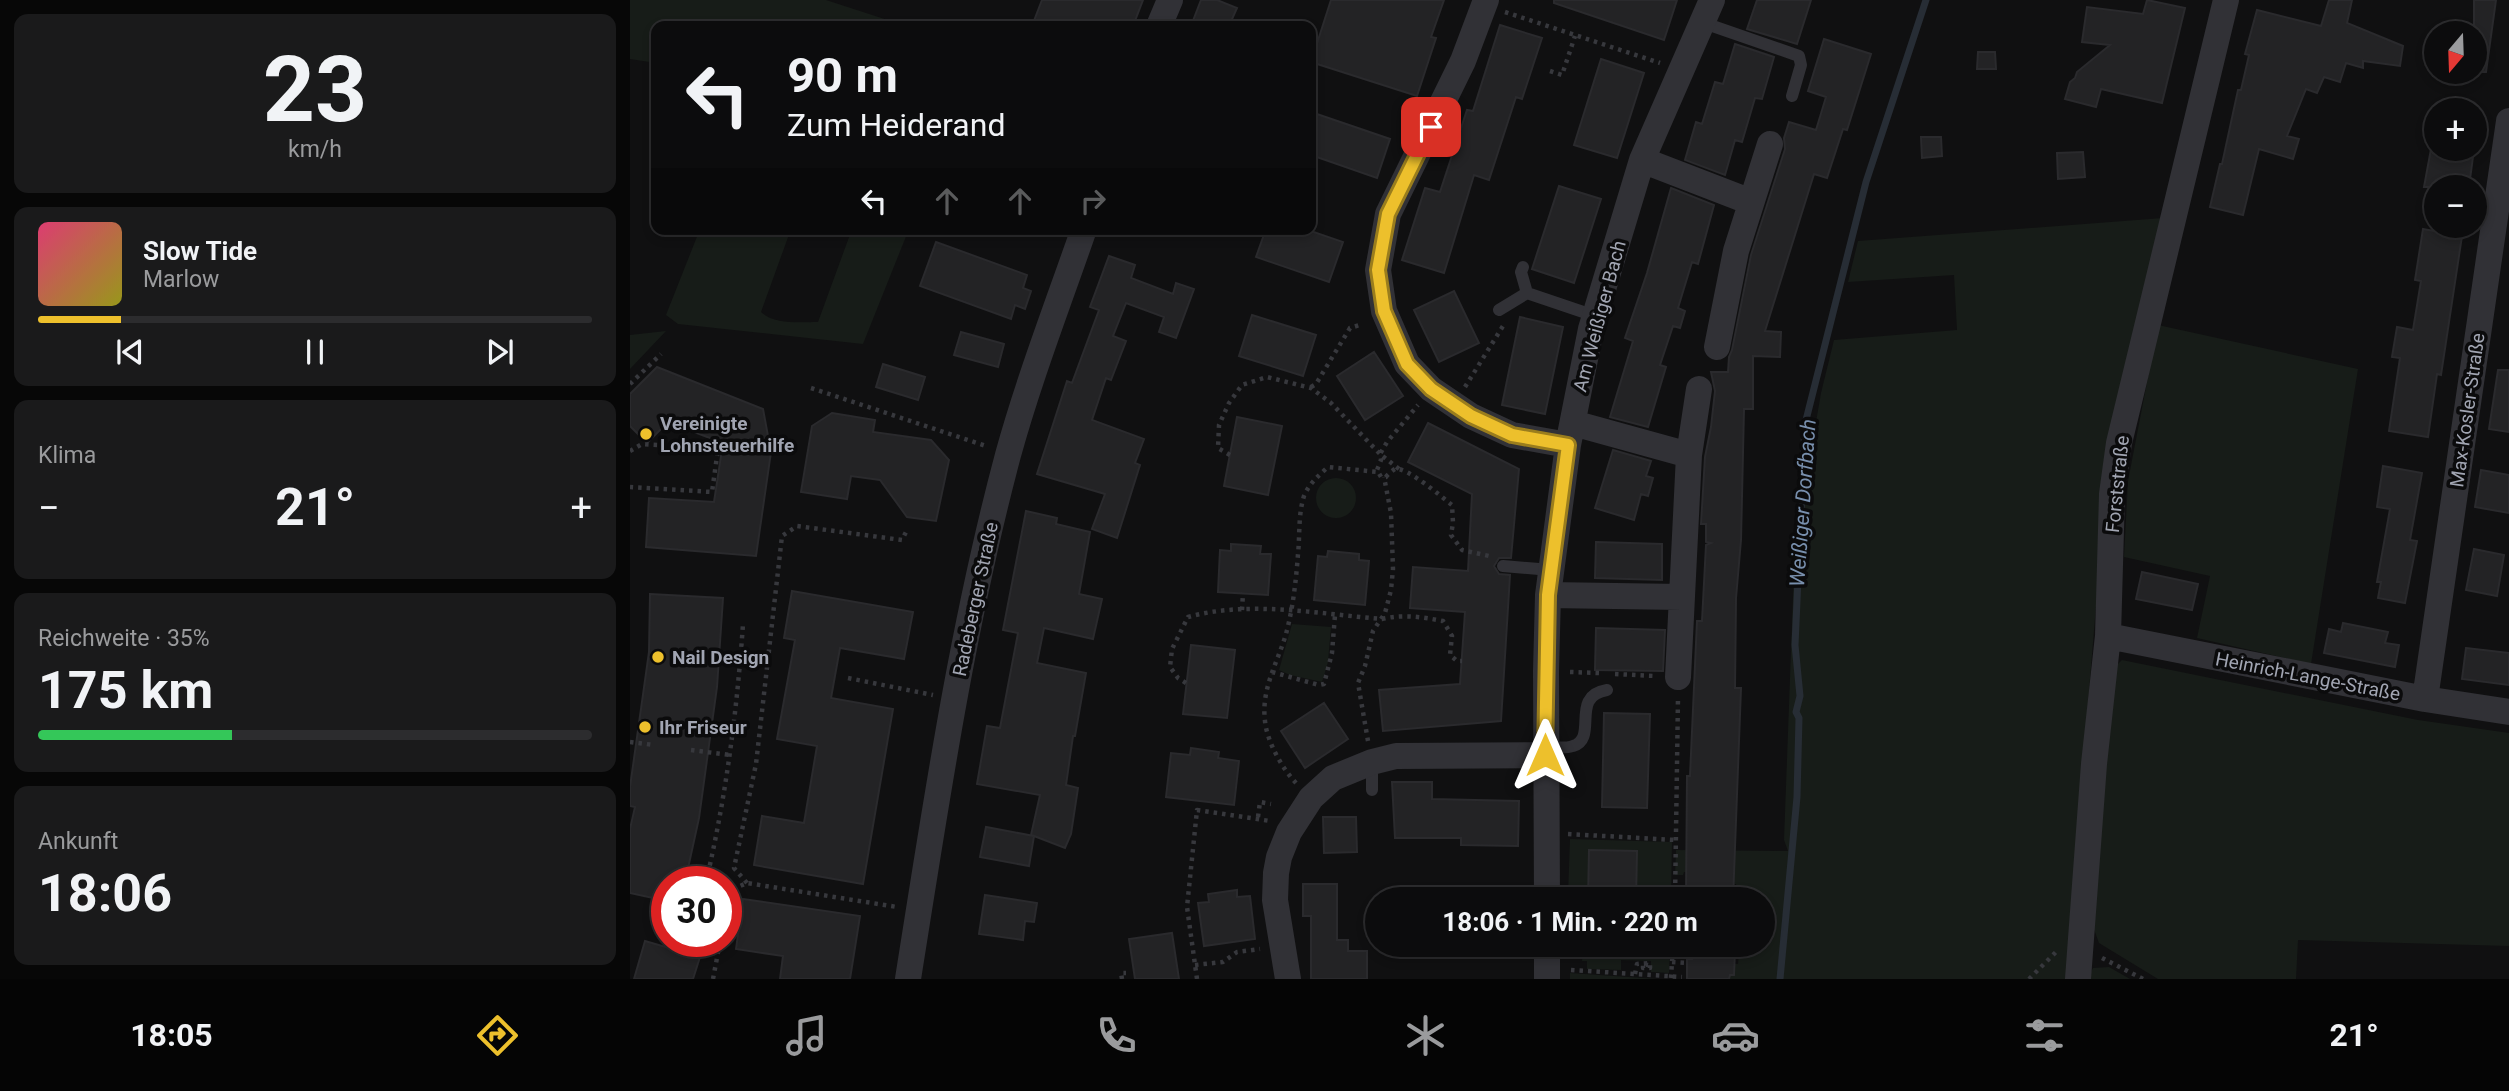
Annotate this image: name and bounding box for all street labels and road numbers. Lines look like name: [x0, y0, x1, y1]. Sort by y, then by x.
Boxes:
street label: Am Weißiger Bach: [1568, 238, 1631, 394]
street label: Max-Kosler-Straße: [2445, 331, 2490, 489]
street label: Forststraße: [2101, 434, 2134, 534]
street label: Radeberger Straße: [948, 520, 1003, 678]
street label: Heinrich-Lange-Straße: [2214, 647, 2402, 706]

